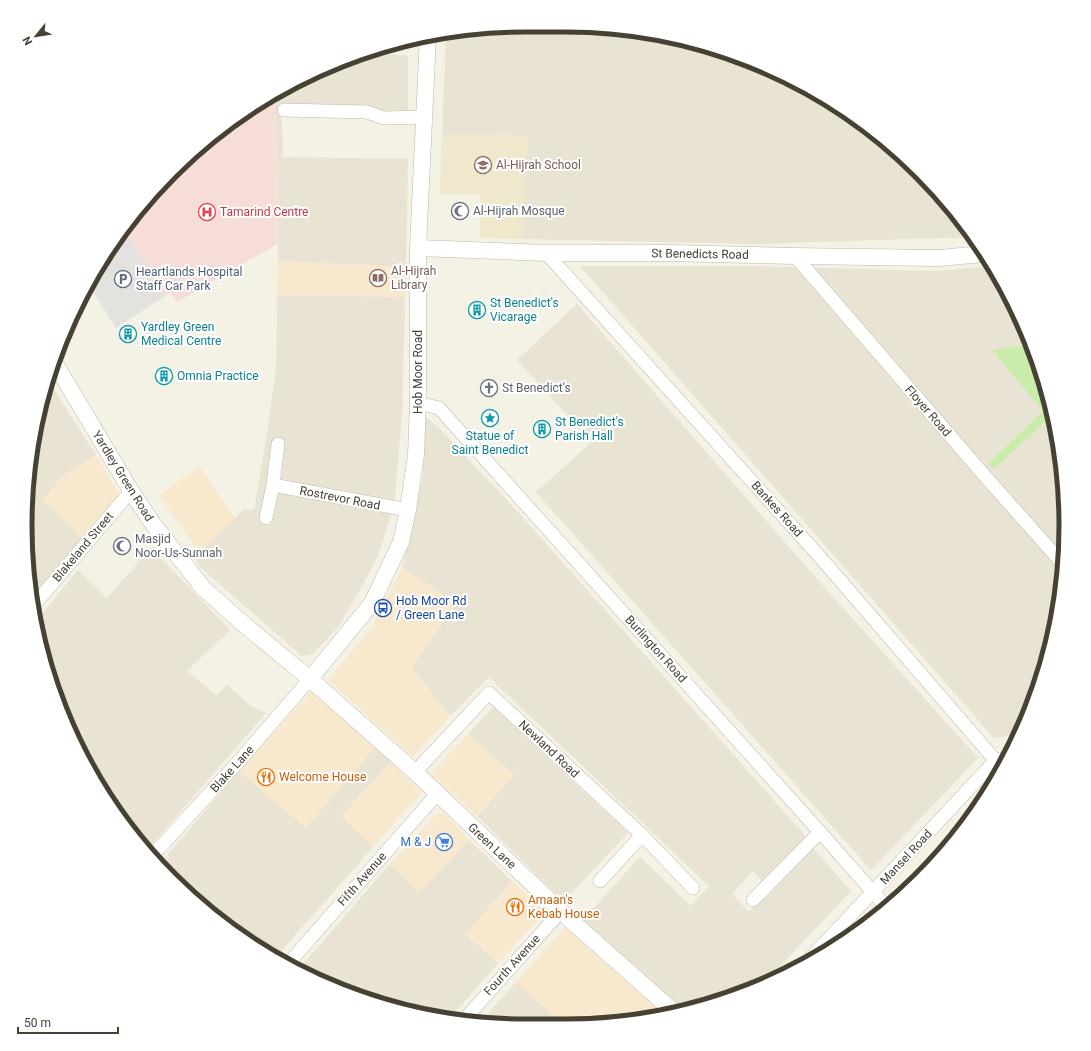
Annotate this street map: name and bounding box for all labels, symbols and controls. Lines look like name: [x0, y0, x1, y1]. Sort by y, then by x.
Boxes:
north arrow: [16, 16, 56, 56]
text: N: [20, 34, 35, 47]
school or university icon: Al-Hijrah School: [473, 155, 493, 175]
place label: Al-Hijrah School: [496, 158, 581, 172]
mosque icon: Al-Hijrah Mosque: [450, 201, 470, 221]
hospital icon: Tamarind Centre: [197, 202, 217, 222]
place label: Al-Hijrah Mosque: [473, 204, 565, 218]
place label: Tamarind Centre: [220, 205, 308, 219]
street label: St Benedicts Road: [651, 246, 749, 262]
place label: Al-Hijrah Library: [391, 264, 436, 292]
place label: Heartlands Hospital Staff Car Park: [136, 265, 242, 293]
library icon: Al-Hijrah Library: [368, 268, 388, 288]
parking icon: Heartlands Hospital Staff Car Park: [113, 269, 133, 289]
place label: St Benedict's Vicarage: [490, 296, 559, 324]
building icon: St Benedict's Vicarage: [467, 300, 487, 320]
place label: Yardley Green Medical Centre: [141, 320, 221, 348]
building icon: Yardley Green Medical Centre: [118, 324, 138, 344]
street label: Hob Moor Road: [411, 330, 425, 414]
building icon: Omnia Practice: [154, 366, 174, 386]
place label: Omnia Practice: [177, 369, 259, 383]
church icon: St Benedict's: [479, 378, 499, 398]
place label: St Benedict's: [502, 381, 571, 395]
street label: Floyer Road: [902, 383, 954, 439]
place icon: Statue of Saint Benedict: [480, 408, 500, 428]
place label: St Benedict's Parish Hall: [555, 415, 624, 443]
building icon: St Benedict's Parish Hall: [532, 419, 552, 439]
street label: Yardley Green Road: [90, 428, 156, 524]
place label: Statue of Saint Benedict: [452, 429, 528, 457]
street label: Bankes Road: [748, 478, 806, 540]
street label: Rostrevor Road: [299, 483, 381, 513]
street label: Blakeland Street: [50, 509, 116, 585]
place label: Masjid Noor-Us-Sunnah: [135, 532, 222, 560]
mosque icon: Masjid Noor-Us-Sunnah: [112, 536, 132, 556]
place label: Hob Moor Rd / Green Lane: [396, 594, 467, 622]
bus stop icon: Hob Moor Rd / Green Lane: [373, 598, 393, 618]
street label: Burlington Road: [622, 613, 690, 685]
street label: Newland Road: [516, 718, 582, 780]
street label: Blake Lane: [207, 743, 257, 795]
restaurant icon: Welcome House: [256, 767, 276, 787]
place label: Welcome House: [279, 770, 366, 784]
street label: Green Lane: [465, 820, 519, 872]
street label: Mansel Road: [877, 827, 935, 887]
supermarket icon: M & J: [434, 832, 454, 852]
place label: M & J: [400, 835, 431, 849]
street label: Fifth Avenue: [335, 849, 389, 909]
place label: Amaan's Kebab House: [528, 893, 599, 921]
restaurant icon: Amaan's Kebab House: [505, 897, 525, 917]
street label: Fourth Avenue: [481, 932, 543, 998]
scale bar: [18, 1009, 118, 1035]
text: 50 m: [24, 1016, 51, 1030]

